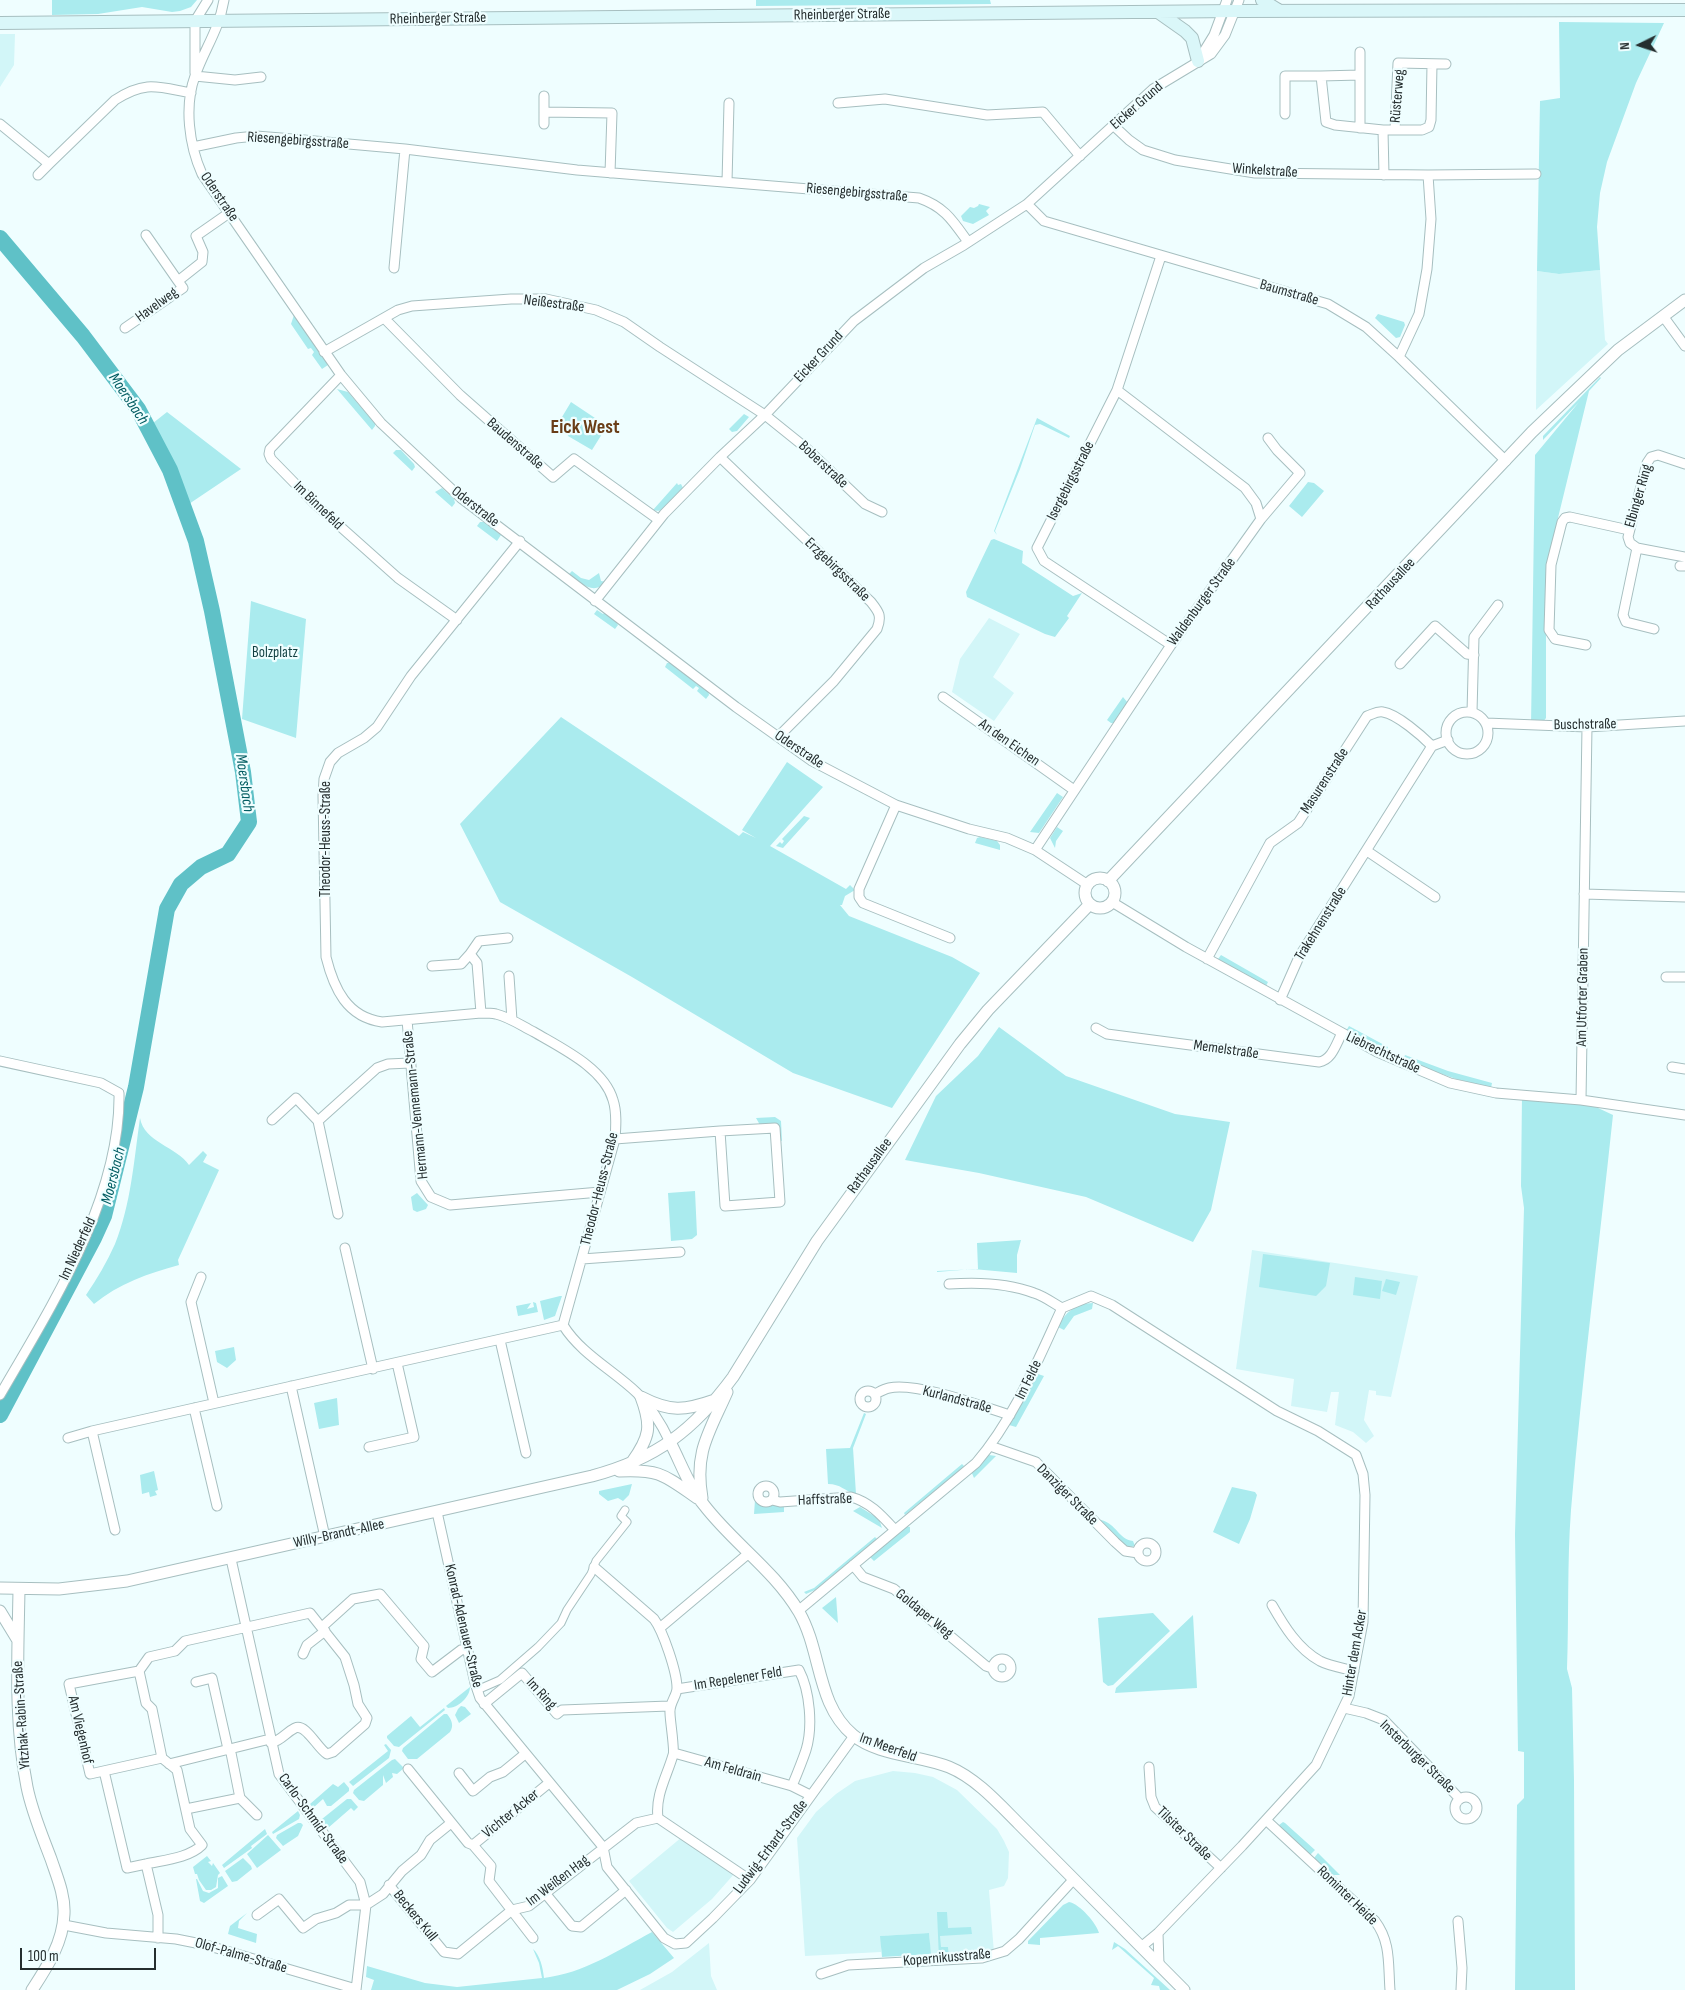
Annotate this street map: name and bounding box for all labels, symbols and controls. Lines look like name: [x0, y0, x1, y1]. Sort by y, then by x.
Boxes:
street label: Rheinberger Straße: [794, 5, 890, 25]
street label: Rheinberger Straße: [390, 9, 486, 29]
north arrow: [1615, 20, 1665, 70]
text: N: [1616, 42, 1633, 50]
street label: Rüsterweg: [1387, 68, 1409, 124]
street label: Eicker Grund: [1107, 78, 1167, 134]
street label: Riesengebirgsstraße: [247, 128, 349, 154]
street label: Winkelstraße: [1232, 160, 1298, 182]
street label: Oderstraße: [196, 169, 242, 225]
street label: Riesengebirgsstraße: [806, 180, 908, 206]
street label: Baumstraße: [1257, 276, 1321, 310]
street label: Havelweg: [132, 284, 182, 326]
street label: Neißestraße: [523, 291, 585, 317]
street label: Eicker Grund: [791, 327, 847, 387]
water label: Moersbach: [104, 370, 152, 428]
street label: Baudenstraße: [483, 414, 547, 474]
district label: Eick West: [550, 416, 620, 440]
street label: Boberstraße: [794, 437, 852, 493]
street label: Isergebirgsstraße: [1043, 438, 1099, 524]
street label: Elbinger Ring: [1621, 462, 1657, 530]
street label: Im Binnefeld: [289, 478, 347, 534]
street label: Oderstraße: [447, 483, 503, 531]
street label: Erzgebirgsstraße: [801, 534, 873, 606]
street label: Waldenburger Straße: [1164, 554, 1240, 650]
street label: Rathausallee: [1362, 554, 1420, 614]
park label: Bolzplatz: [252, 644, 298, 662]
street label: An den Eichen: [975, 715, 1043, 771]
street label: Buschstraße: [1553, 715, 1617, 735]
street label: Oderstraße: [771, 727, 827, 773]
street label: Masurenstraße: [1297, 745, 1353, 817]
water label: Moersbach: [230, 753, 258, 813]
street label: Theodor-Heuss-Straße: [317, 781, 335, 897]
street label: Trakehnenstraße: [1291, 884, 1351, 964]
street label: Am Utforter Graben: [1573, 948, 1593, 1046]
street label: Liebrechtstraße: [1343, 1028, 1423, 1078]
street label: Hermann-Vennemann-Straße: [399, 1030, 433, 1180]
street label: Memelstraße: [1192, 1037, 1260, 1063]
street label: Theodor-Heuss-Straße: [577, 1131, 623, 1247]
street label: Rathausallee: [844, 1135, 896, 1197]
water label: Moersbach: [98, 1146, 130, 1206]
street label: Im Niederfeld: [56, 1215, 100, 1283]
street label: Im Felde: [1012, 1357, 1046, 1403]
street label: Kurlandstraße: [921, 1382, 993, 1418]
street label: Danziger Straße: [1033, 1461, 1101, 1529]
street label: Haffstraße: [798, 1490, 852, 1510]
street label: Willy-Brandt-Allee: [292, 1516, 386, 1552]
street label: Konrad-Adenauer-Straße: [440, 1562, 486, 1690]
street label: Goldaper Weg: [892, 1585, 956, 1643]
street label: Hinter dem Acker: [1339, 1609, 1371, 1697]
street label: Yitzhak-Rabin-Straße: [9, 1660, 35, 1770]
street label: Im Repelener Feld: [693, 1663, 783, 1695]
street label: Im Ring: [522, 1674, 560, 1714]
street label: Am Viegenhof: [63, 1694, 97, 1766]
street label: Insterburger Straße: [1376, 1717, 1458, 1797]
street label: Im Meerfeld: [857, 1729, 919, 1767]
street label: Am Feldrain: [702, 1753, 764, 1787]
street label: Carlo-Schmid-Straße: [274, 1770, 352, 1868]
street label: Vichter Acker: [479, 1786, 543, 1842]
street label: Ludwig-Erhard-Straße: [730, 1797, 812, 1897]
street label: Tilsiter Straße: [1153, 1803, 1215, 1865]
street label: Im Weißen Hag: [523, 1852, 593, 1910]
street label: Rominter Heide: [1313, 1862, 1381, 1930]
street label: Beckers Kull: [389, 1887, 441, 1945]
street label: Olof-Palme-Straße: [193, 1934, 289, 1978]
scale bar: [22, 1938, 159, 1970]
street label: Kopernikusstraße: [902, 1945, 992, 1971]
text: 100 m: [28, 1947, 59, 1966]

